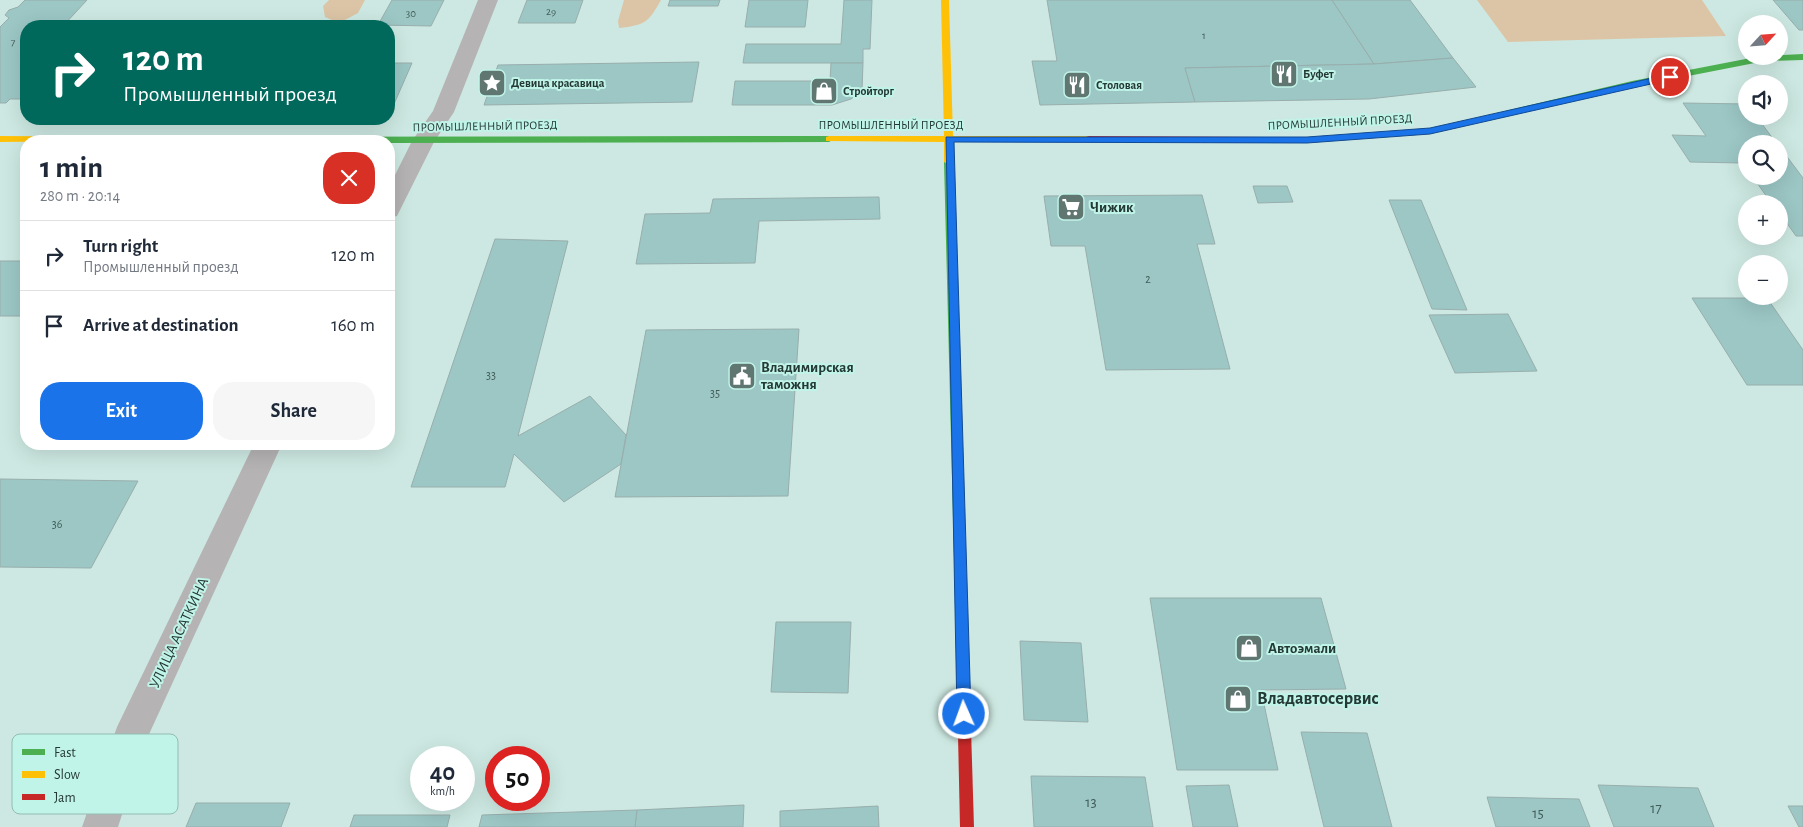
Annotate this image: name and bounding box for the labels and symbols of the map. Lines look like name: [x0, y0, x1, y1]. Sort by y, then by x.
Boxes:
house number: 29: [546, 6, 556, 17]
house number: 30: [406, 8, 416, 19]
north arrow: [1738, 15, 1788, 65]
house number: 1: [1202, 30, 1206, 41]
house number: 7: [11, 37, 16, 48]
pin: [1649, 56, 1691, 98]
restaurant icon: Буфет: [1269, 59, 1299, 89]
place icon: Девица красавица: [477, 68, 507, 98]
place label: Буфет: [1303, 68, 1334, 81]
restaurant icon: Столовая: [1062, 70, 1092, 100]
shop icon: Стройторг: [809, 76, 839, 106]
place label: Девица красавица: [511, 77, 605, 89]
place label: Столовая: [1096, 79, 1142, 91]
place label: Стройторг: [843, 85, 894, 97]
street label: ПРОМЫШЛЕННЫЙ ПРОЕЗД: [1267, 111, 1413, 132]
street label: ПРОМЫШЛЕННЫЙ ПРОЕЗД: [412, 118, 558, 133]
street label: ПРОМЫШЛЕННЫЙ ПРОЕЗД: [818, 118, 964, 131]
supermarket icon: Чижик: [1056, 192, 1086, 222]
place label: Чижик: [1090, 200, 1134, 215]
house number: 2: [1145, 273, 1151, 285]
place label: Владимирская таможня: [760, 360, 854, 392]
public building icon: Владимирская таможня: [727, 361, 757, 391]
house number: 33: [486, 369, 496, 381]
house number: 35: [710, 387, 720, 399]
house number: 36: [52, 518, 63, 530]
street label: УЛИЦА АСАТКИНА: [147, 575, 211, 691]
shop icon: Автоэмали: [1234, 633, 1264, 663]
place label: Автоэмали: [1268, 641, 1336, 656]
shop icon: Владавтосервис: [1223, 684, 1253, 714]
position arrow: [937, 687, 989, 739]
place label: Владавтосервис: [1257, 690, 1379, 708]
legend: [12, 734, 178, 814]
text: Fast: [54, 746, 76, 760]
speed limit sign: 50: [485, 746, 550, 811]
text: Slow: [54, 768, 81, 782]
text: Jam: [54, 791, 76, 805]
house number: 13: [1085, 795, 1097, 810]
house number: 17: [1650, 801, 1662, 816]
house number: 15: [1532, 806, 1544, 821]

